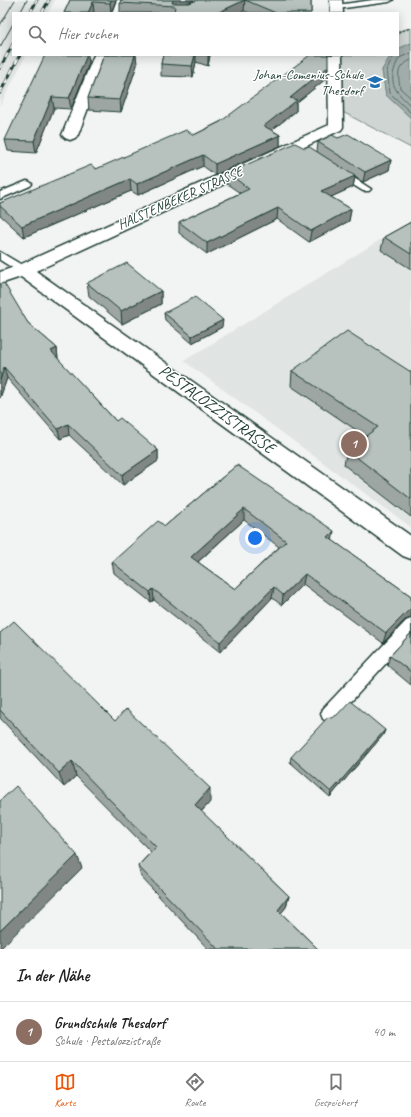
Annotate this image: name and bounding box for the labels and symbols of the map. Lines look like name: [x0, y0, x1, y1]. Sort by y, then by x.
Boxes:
place label: Johan-Comenius-Schule Thesdorf: [253, 66, 366, 99]
school or university icon: Johan-Comenius-Schule Thesdorf: [366, 73, 384, 91]
street label: HALSTENBEKER STRASSE: [115, 162, 247, 233]
street label: PESTALOZZISTRASSE: [155, 360, 281, 460]
pin: 1: [341, 429, 367, 459]
your location: [245, 528, 265, 548]

